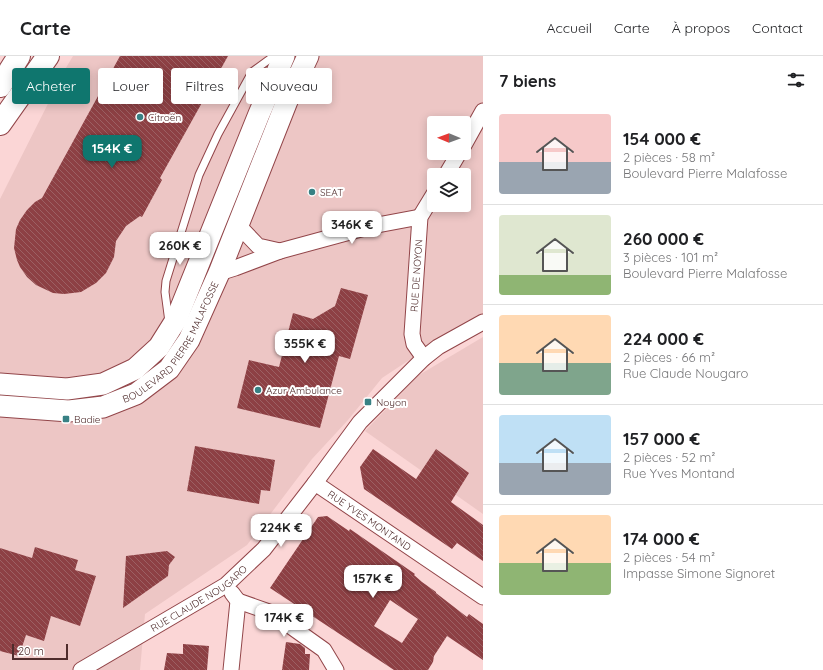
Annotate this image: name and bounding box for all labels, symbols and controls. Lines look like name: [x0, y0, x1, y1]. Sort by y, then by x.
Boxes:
text: Carte: [20, 16, 71, 40]
text: Accueil: [546, 19, 592, 37]
text: Carte: [614, 19, 650, 37]
text: À propos: [672, 19, 730, 37]
text: Contact: [752, 19, 803, 37]
chip: Acheter: [12, 68, 90, 104]
chip: Louer: [98, 68, 163, 104]
chip: Filtres: [171, 68, 238, 104]
chip: Nouveau: [246, 68, 332, 104]
icon: filters: [785, 69, 807, 91]
text: 7 biens: [499, 70, 556, 91]
place label: Citroën: [148, 111, 181, 124]
marker: Citroën: [135, 112, 145, 122]
north arrow: [427, 116, 471, 160]
map controls: [427, 116, 471, 212]
text: 154 000 €: [623, 128, 701, 149]
icon: home: [531, 130, 579, 178]
pin: 154K €: [79, 135, 145, 169]
text: 154K €: [92, 140, 132, 156]
text: 2 pièces · 58 m²: [623, 149, 715, 165]
text: Boulevard Pierre Malafosse: [623, 165, 787, 181]
button: layers: [427, 168, 471, 212]
place label: SEAT: [320, 186, 343, 199]
marker: SEAT: [307, 187, 317, 197]
pin: 346K €: [319, 211, 385, 245]
text: 346K €: [331, 216, 373, 232]
text: 260 000 €: [623, 228, 704, 249]
icon: home: [531, 231, 579, 279]
pin: 260K €: [147, 232, 213, 266]
text: 260K €: [159, 237, 201, 253]
street label: RUE DE NOYON: [408, 239, 425, 312]
text: 3 pièces · 101 m²: [623, 249, 718, 265]
text: Boulevard Pierre Malafosse: [623, 265, 787, 281]
street label: BOULEVARD PIERRE MALAFOSSE: [121, 279, 222, 406]
text: 224 000 €: [623, 328, 704, 349]
pin: 355K €: [272, 330, 338, 364]
icon: home: [531, 331, 579, 379]
text: 355K €: [284, 335, 326, 351]
text: 2 pièces · 66 m²: [623, 349, 715, 365]
text: Rue Claude Nougaro: [623, 365, 748, 381]
place label: Azur Ambulance: [266, 384, 342, 397]
marker: Azur Ambulance: [253, 385, 263, 395]
place label: Noyon: [376, 396, 407, 409]
marker: Noyon: [363, 397, 373, 407]
place label: Badie: [74, 413, 101, 426]
marker: Badie: [61, 414, 71, 424]
text: 157 000 €: [623, 428, 700, 449]
icon: home: [531, 431, 579, 479]
text: 2 pièces · 52 m²: [623, 449, 715, 465]
text: Rue Yves Montand: [623, 465, 735, 481]
street label: RUE YVES MONTAND: [325, 488, 414, 553]
pin: 224K €: [248, 514, 314, 548]
text: 224K €: [260, 519, 302, 535]
text: 174 000 €: [623, 528, 700, 549]
icon: home: [531, 531, 579, 579]
text: 2 pièces · 54 m²: [623, 549, 715, 565]
street label: RUE CLAUDE NOUGARO: [148, 562, 250, 635]
pin: 157K €: [340, 565, 406, 599]
text: Impasse Simone Signoret: [623, 565, 775, 581]
text: 157K €: [353, 570, 393, 586]
pin: 174K €: [251, 604, 317, 638]
text: 174K €: [264, 609, 304, 625]
scale bar: [12, 642, 68, 661]
text: 20 m: [18, 644, 44, 658]

